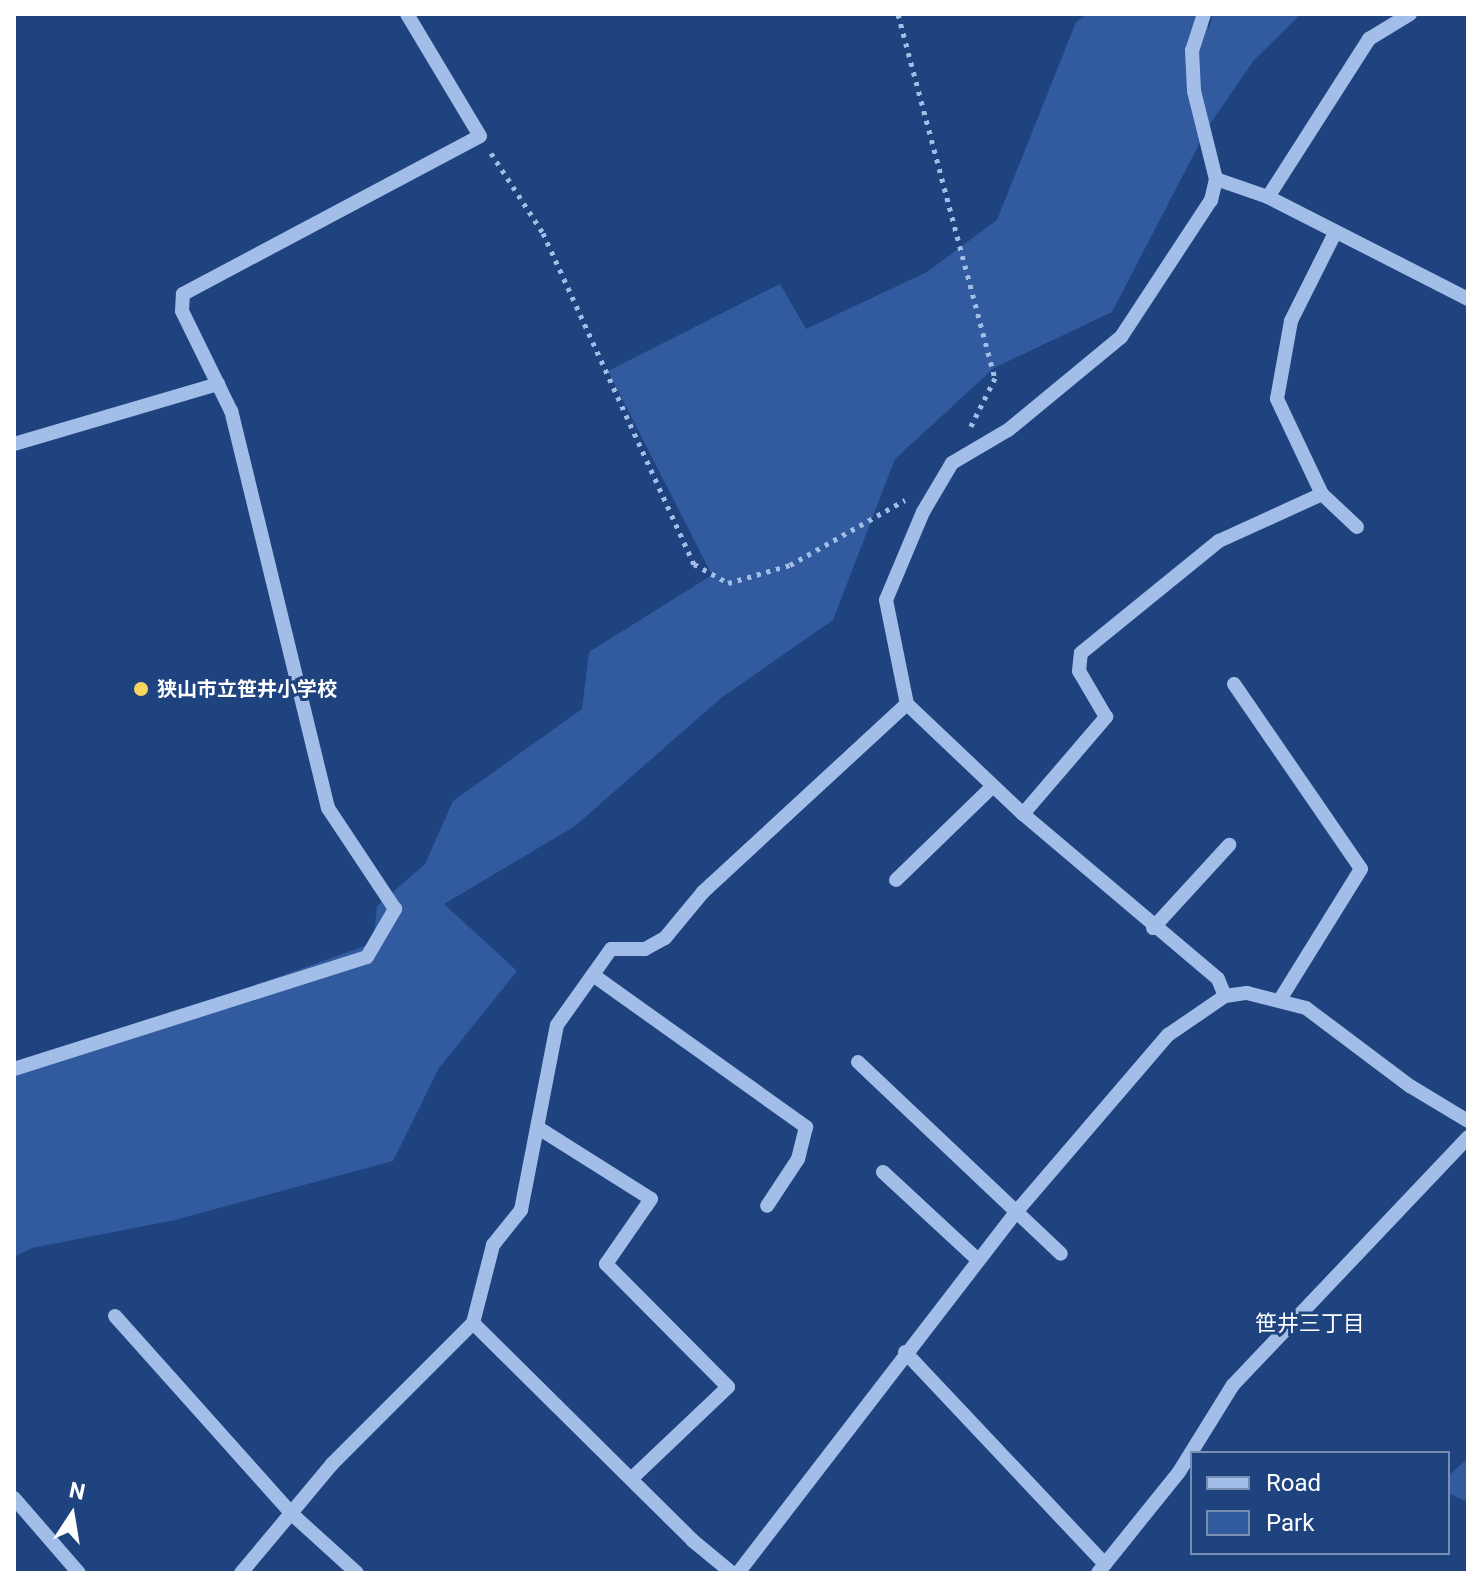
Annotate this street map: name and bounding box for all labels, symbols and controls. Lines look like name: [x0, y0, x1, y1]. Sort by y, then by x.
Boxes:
place label: 狭山市立笹井小学校: [157, 677, 337, 701]
marker: 狭山市立笹井小学校: [132, 680, 150, 698]
district label: 笹井三丁目: [1255, 1311, 1365, 1337]
legend: [1190, 1451, 1450, 1555]
text: Road: [1266, 1469, 1321, 1497]
north arrow: [32, 1475, 112, 1555]
text: N: [67, 1477, 87, 1505]
text: Park: [1266, 1509, 1314, 1537]

